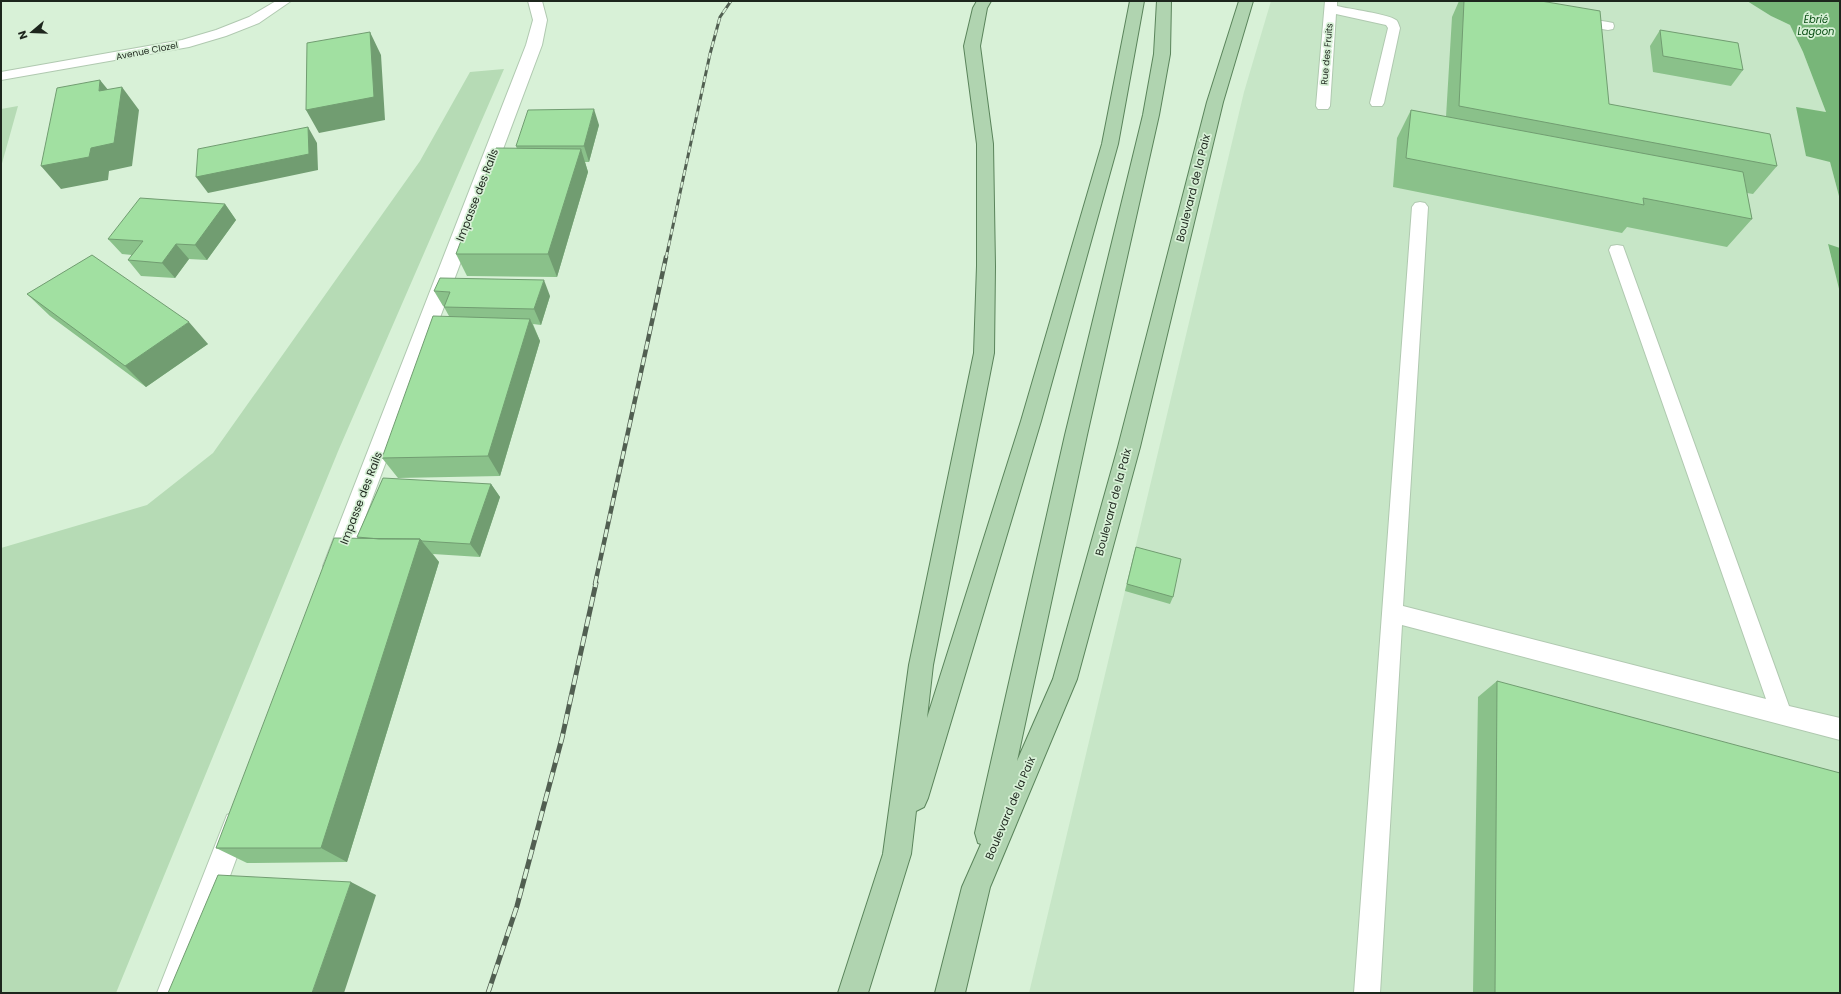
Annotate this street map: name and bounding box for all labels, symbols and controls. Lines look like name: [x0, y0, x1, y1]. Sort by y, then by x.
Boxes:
north arrow: [12, 12, 52, 52]
water label: Ébrié Lagoon: [1797, 12, 1835, 39]
street label: Rue des Fruits: [1318, 22, 1336, 85]
text: N: [14, 29, 31, 42]
street label: Avenue Clozel: [115, 39, 179, 63]
street label: Boulevard de la Paix: [1172, 132, 1214, 244]
street label: Impasse des Rails: [452, 146, 502, 244]
street label: Boulevard de la Paix: [1091, 446, 1135, 557]
street label: Impasse des Rails: [336, 449, 386, 547]
street label: Boulevard de la Paix: [981, 753, 1039, 862]

